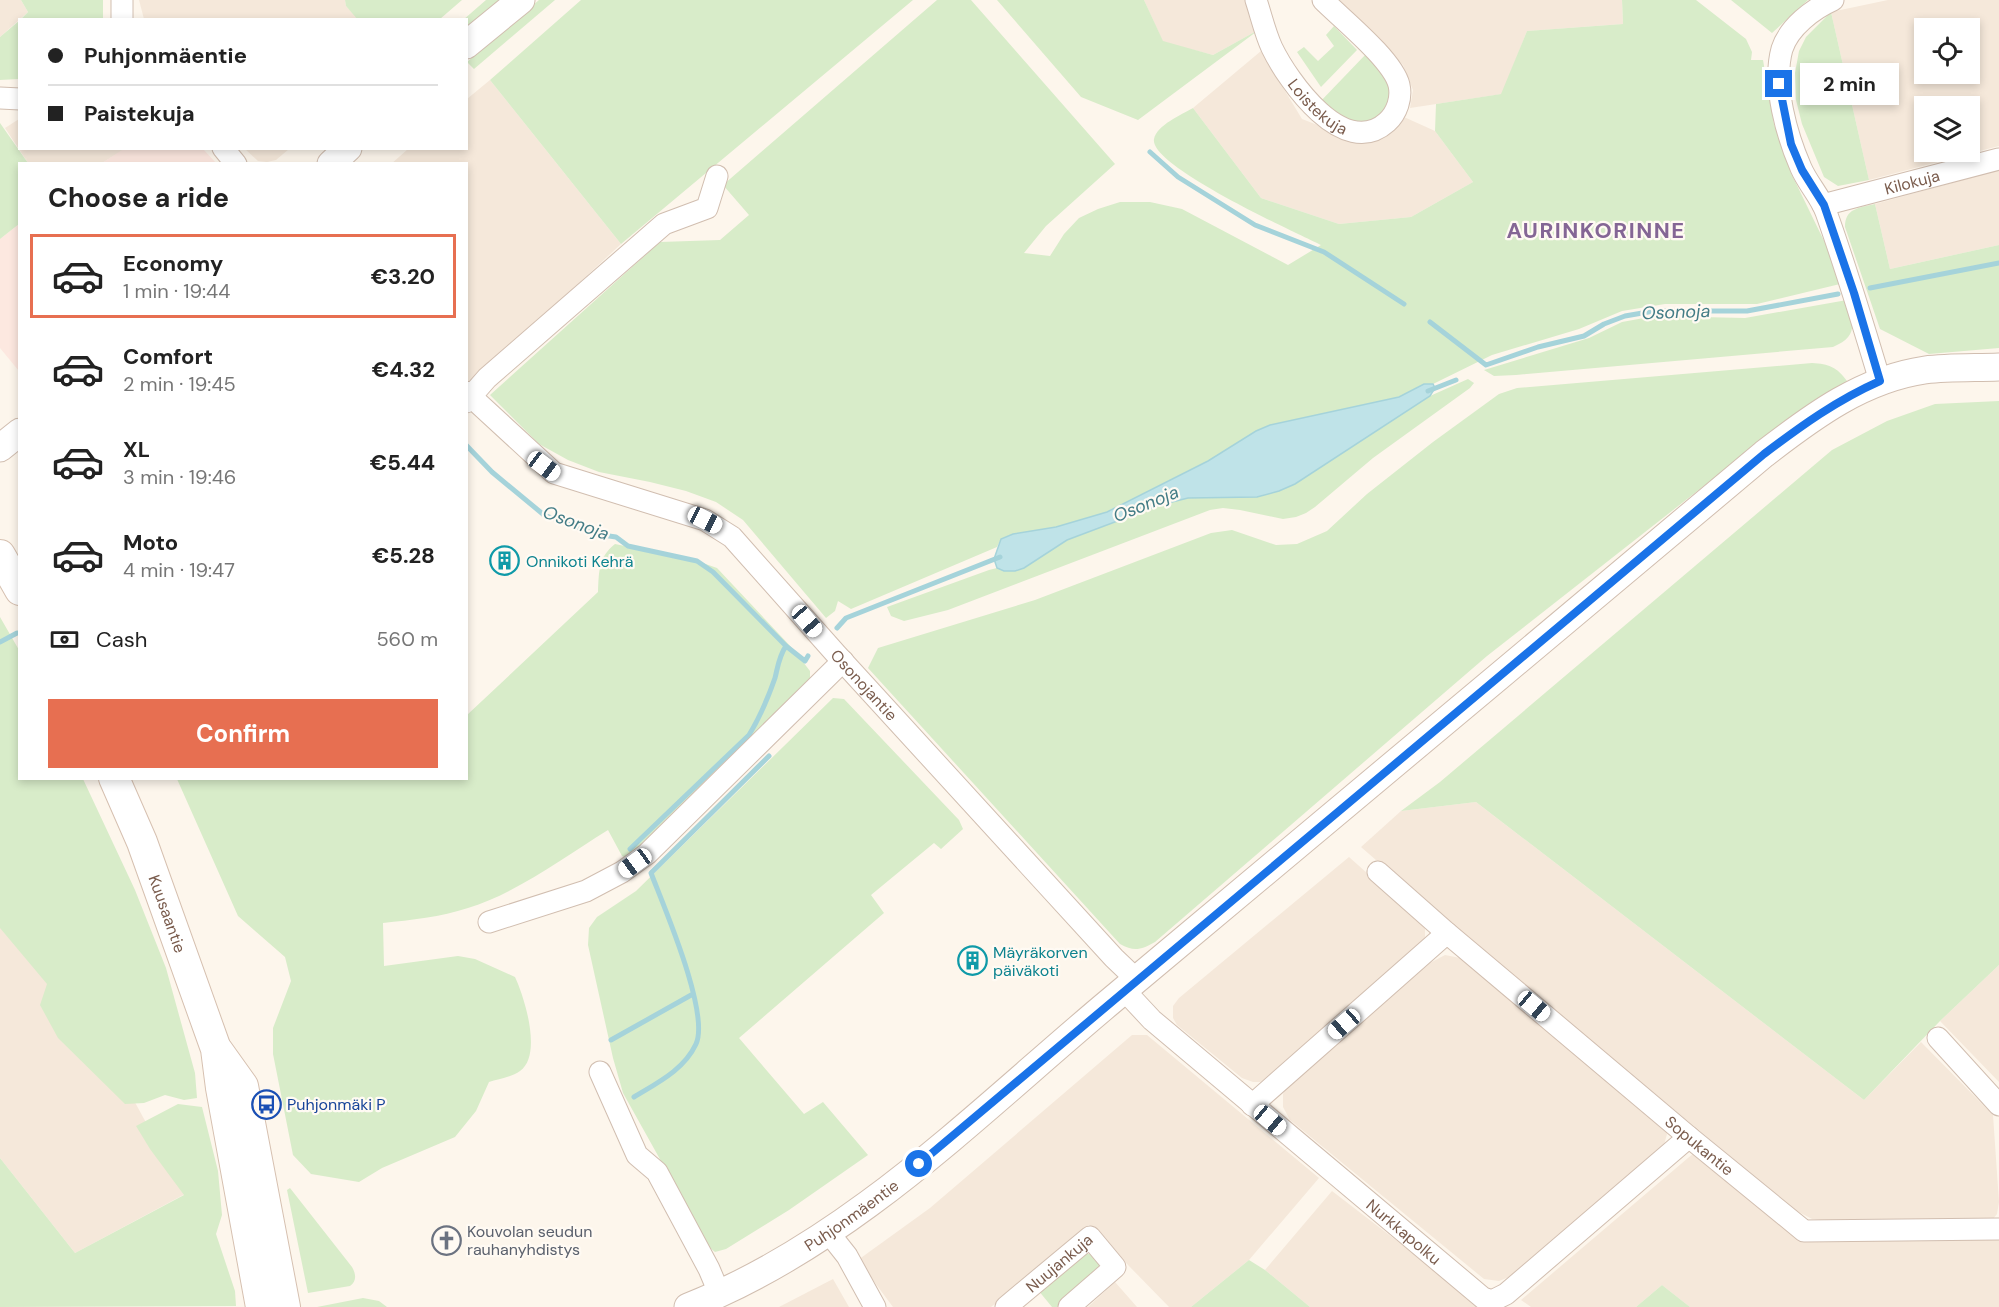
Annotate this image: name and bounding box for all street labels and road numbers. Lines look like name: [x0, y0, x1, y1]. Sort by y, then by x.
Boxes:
street label: Loistekuja: [1283, 75, 1351, 140]
street label: Kilokuja: [1882, 165, 1942, 199]
street label: Osonojantie: [826, 645, 902, 725]
street label: Kuusaantie: [144, 872, 191, 956]
street label: Sopukantie: [1660, 1111, 1738, 1180]
street label: Puhjonmäentie: [801, 1175, 903, 1256]
street label: Nurkkapolku: [1362, 1195, 1445, 1269]
street label: Nuujankuja: [1021, 1229, 1097, 1297]

